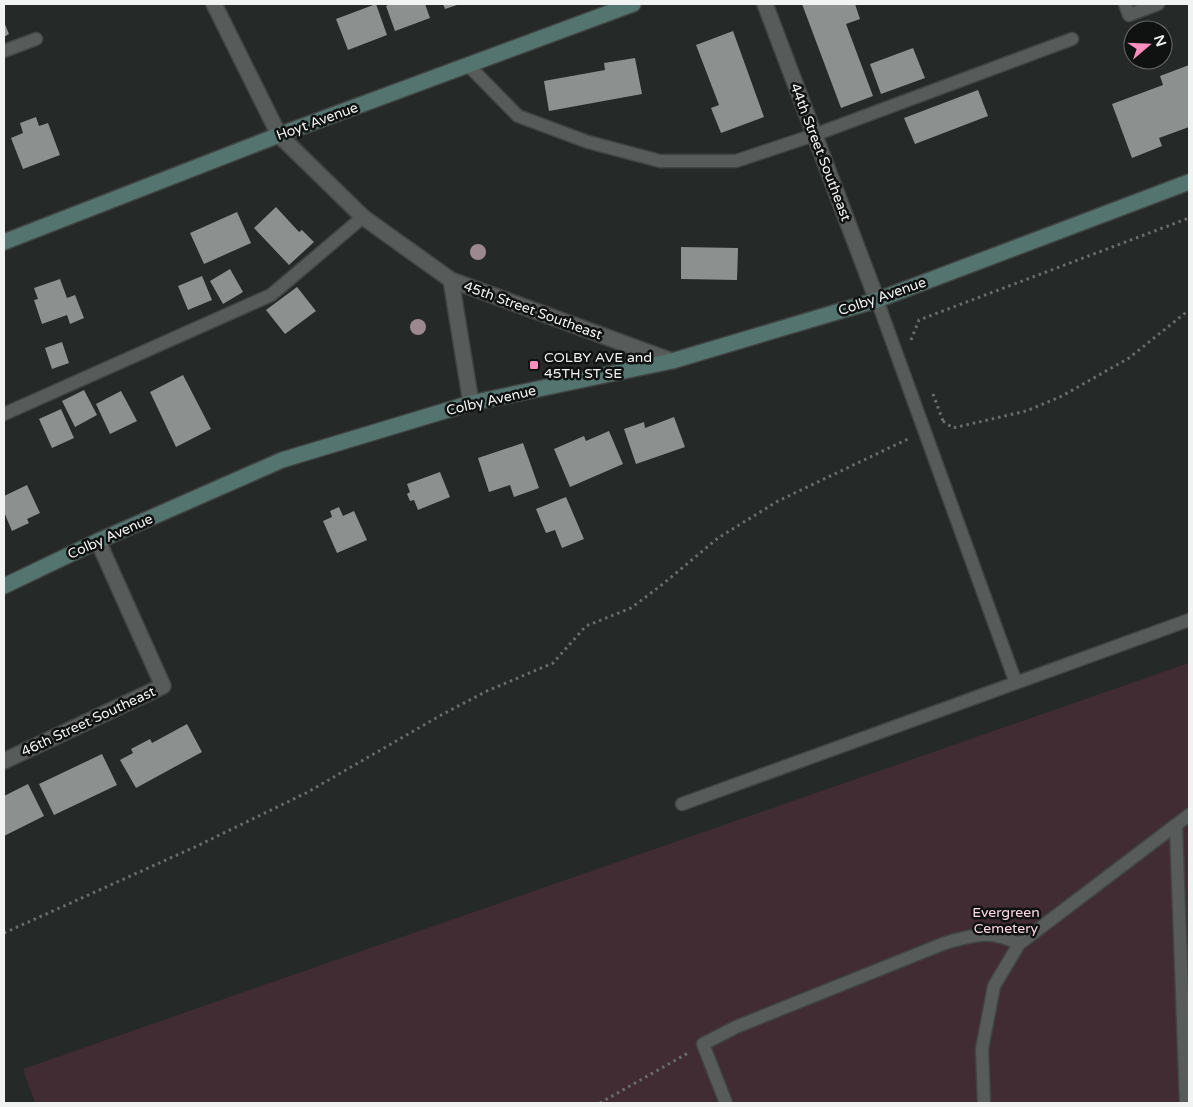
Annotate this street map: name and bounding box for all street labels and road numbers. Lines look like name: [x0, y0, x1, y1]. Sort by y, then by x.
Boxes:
street label: 44th Street Southeast: [786, 81, 855, 224]
street label: Hoyt Avenue: [274, 99, 360, 144]
street label: Colby Avenue: [836, 274, 928, 319]
street label: 45th Street Southeast: [461, 277, 605, 344]
street label: Colby Avenue: [445, 382, 538, 419]
street label: Colby Avenue: [65, 510, 156, 563]
street label: 46th Street Southeast: [18, 683, 159, 760]

